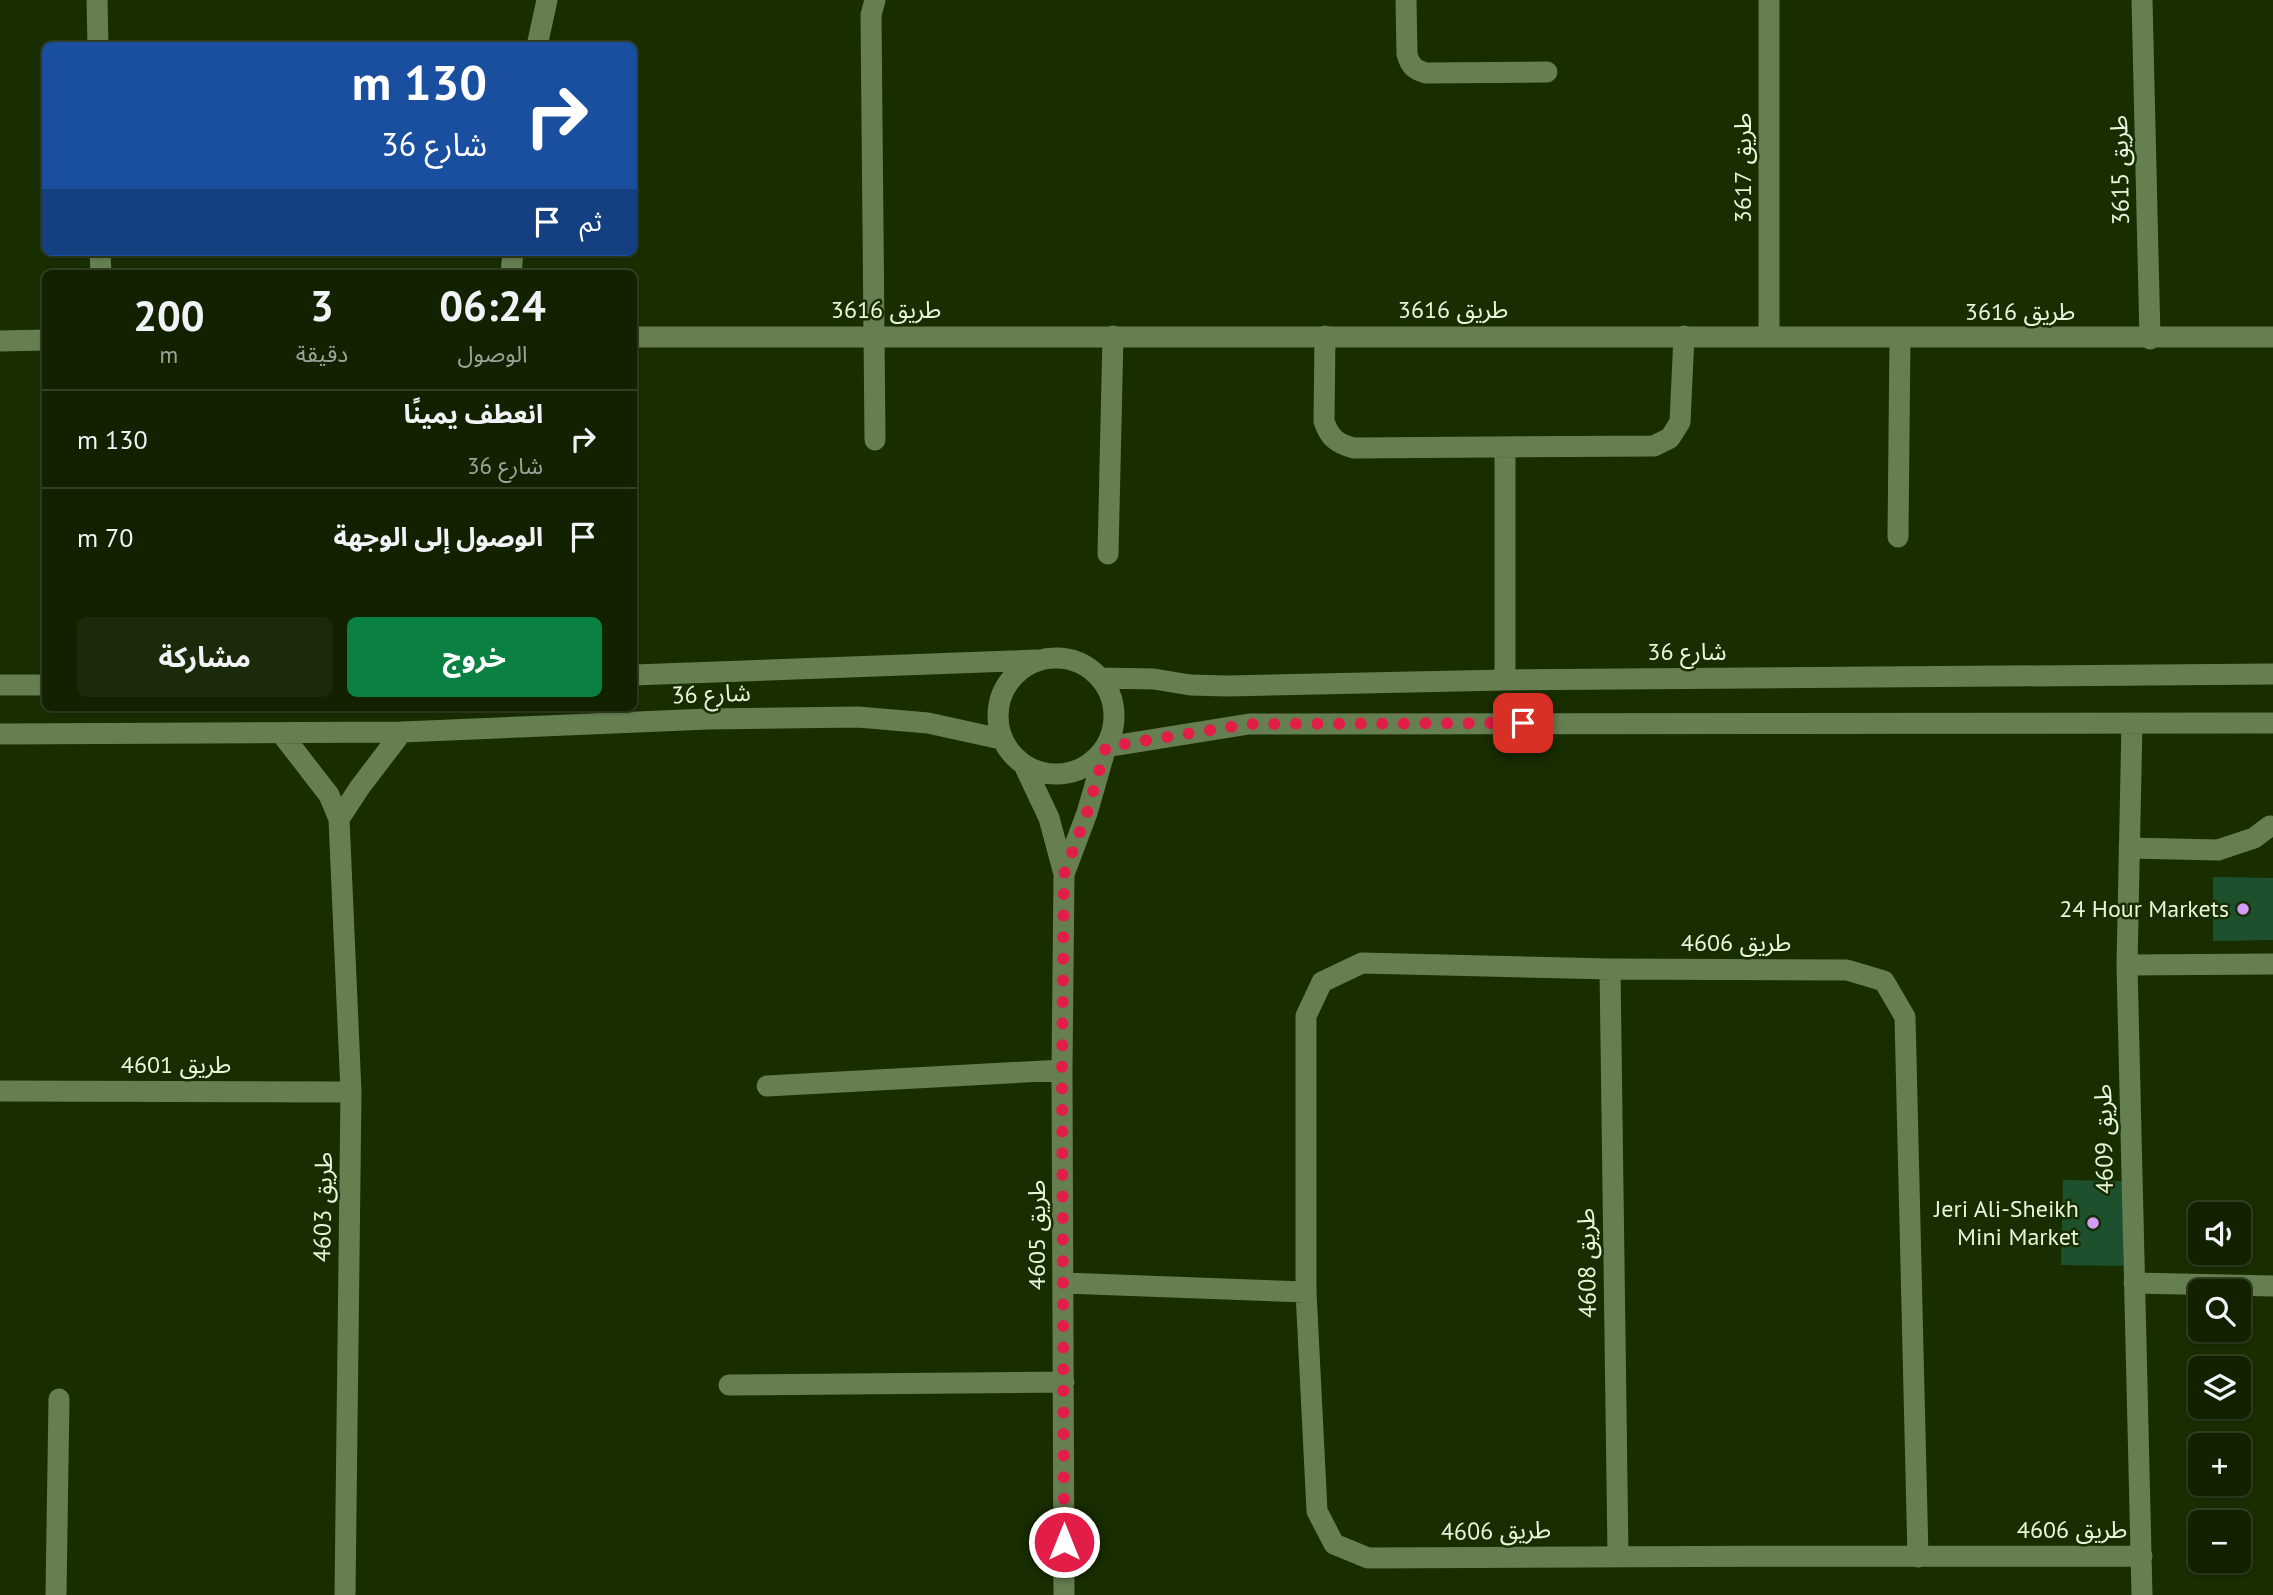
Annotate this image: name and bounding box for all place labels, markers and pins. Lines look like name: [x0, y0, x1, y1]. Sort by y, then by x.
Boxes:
pin: [1493, 693, 1553, 753]
place label: 24 Hour Markets: [2059, 893, 2229, 924]
marker: 24 Hour Markets: [2235, 901, 2251, 917]
place label: Jeri Ali-Sheikh Mini Market: [1933, 1193, 2079, 1252]
marker: Jeri Ali-Sheikh Mini Market: [2085, 1215, 2101, 1231]

